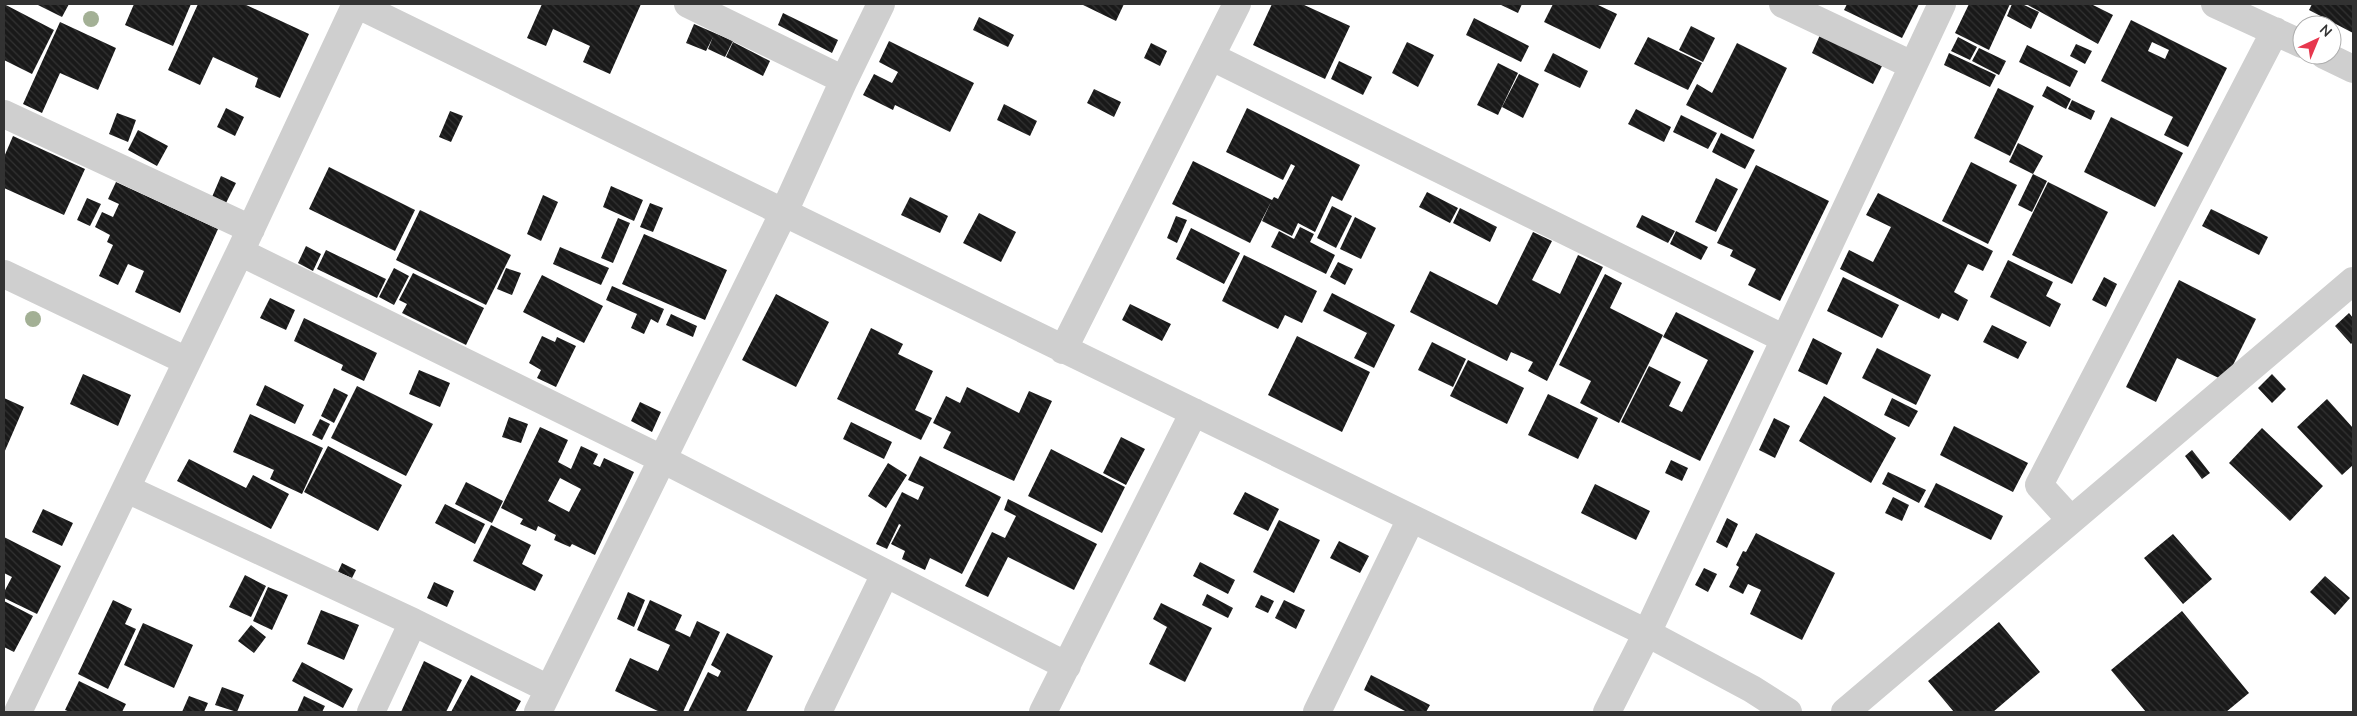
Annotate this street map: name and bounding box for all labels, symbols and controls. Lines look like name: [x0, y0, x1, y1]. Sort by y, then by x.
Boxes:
north arrow: [2292, 15, 2342, 65]
text: N: [2315, 21, 2336, 41]

